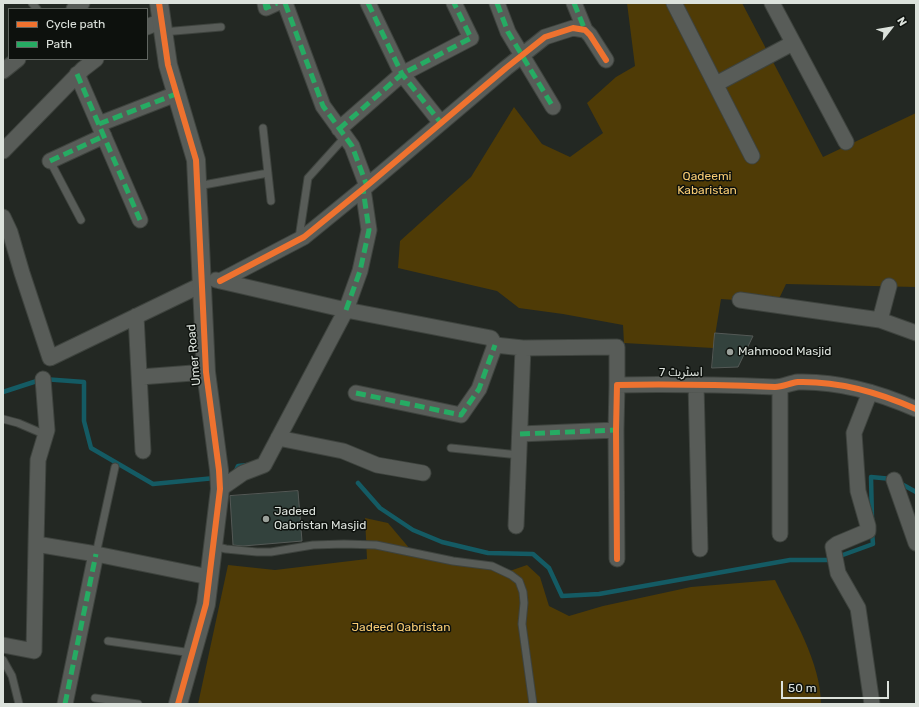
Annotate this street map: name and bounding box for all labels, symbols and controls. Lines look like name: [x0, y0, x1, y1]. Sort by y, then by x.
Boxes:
legend: [8, 8, 148, 60]
north arrow: [871, 8, 911, 48]
text: N: [894, 15, 909, 28]
text: Cycle path: [46, 17, 105, 31]
text: Path: [46, 37, 72, 51]
park label: Qadeemi Kabaristan: [677, 170, 737, 198]
street label: Umer Road: [184, 324, 204, 386]
place label: Mahmood Masjid: [738, 345, 831, 359]
marker: Mahmood Masjid: [725, 347, 735, 357]
street label: اسٹریٹ 7: [659, 366, 703, 380]
place label: Jadeed Qabristan Masjid: [274, 505, 366, 533]
marker: Jadeed Qabristan Masjid: [261, 514, 271, 524]
park label: Jadeed Qabristan: [352, 621, 450, 635]
scale bar: [783, 673, 891, 699]
text: 50 m: [788, 681, 816, 695]

